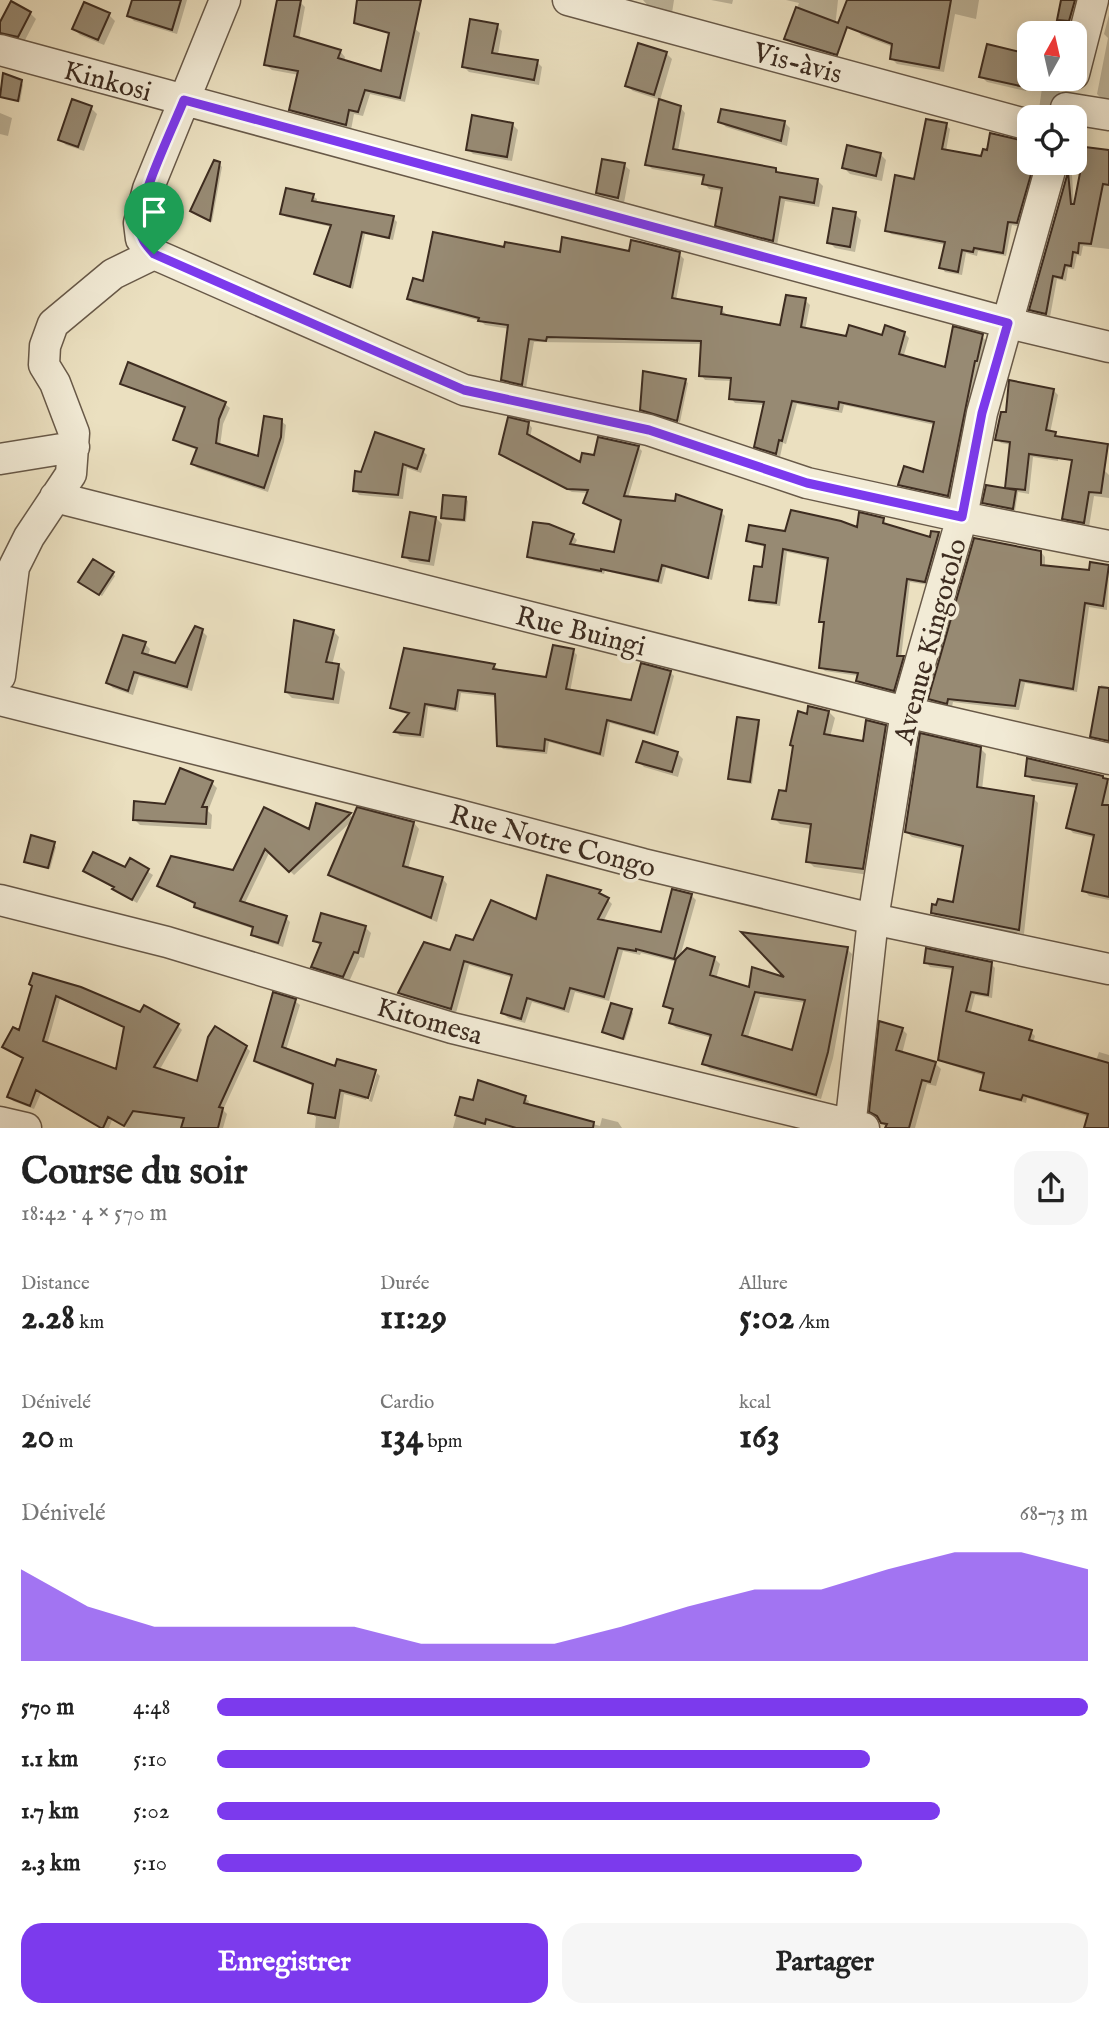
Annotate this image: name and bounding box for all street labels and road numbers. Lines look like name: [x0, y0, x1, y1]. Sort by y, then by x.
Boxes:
street label: Vis-àvis: [748, 36, 845, 93]
street label: Kinkosi: [59, 54, 155, 111]
street label: Avenue Kingotolo: [887, 535, 976, 749]
street label: Rue Buingi: [512, 599, 649, 665]
street label: Rue Notre Congo: [445, 798, 659, 887]
street label: Kitomesa: [372, 991, 487, 1054]

